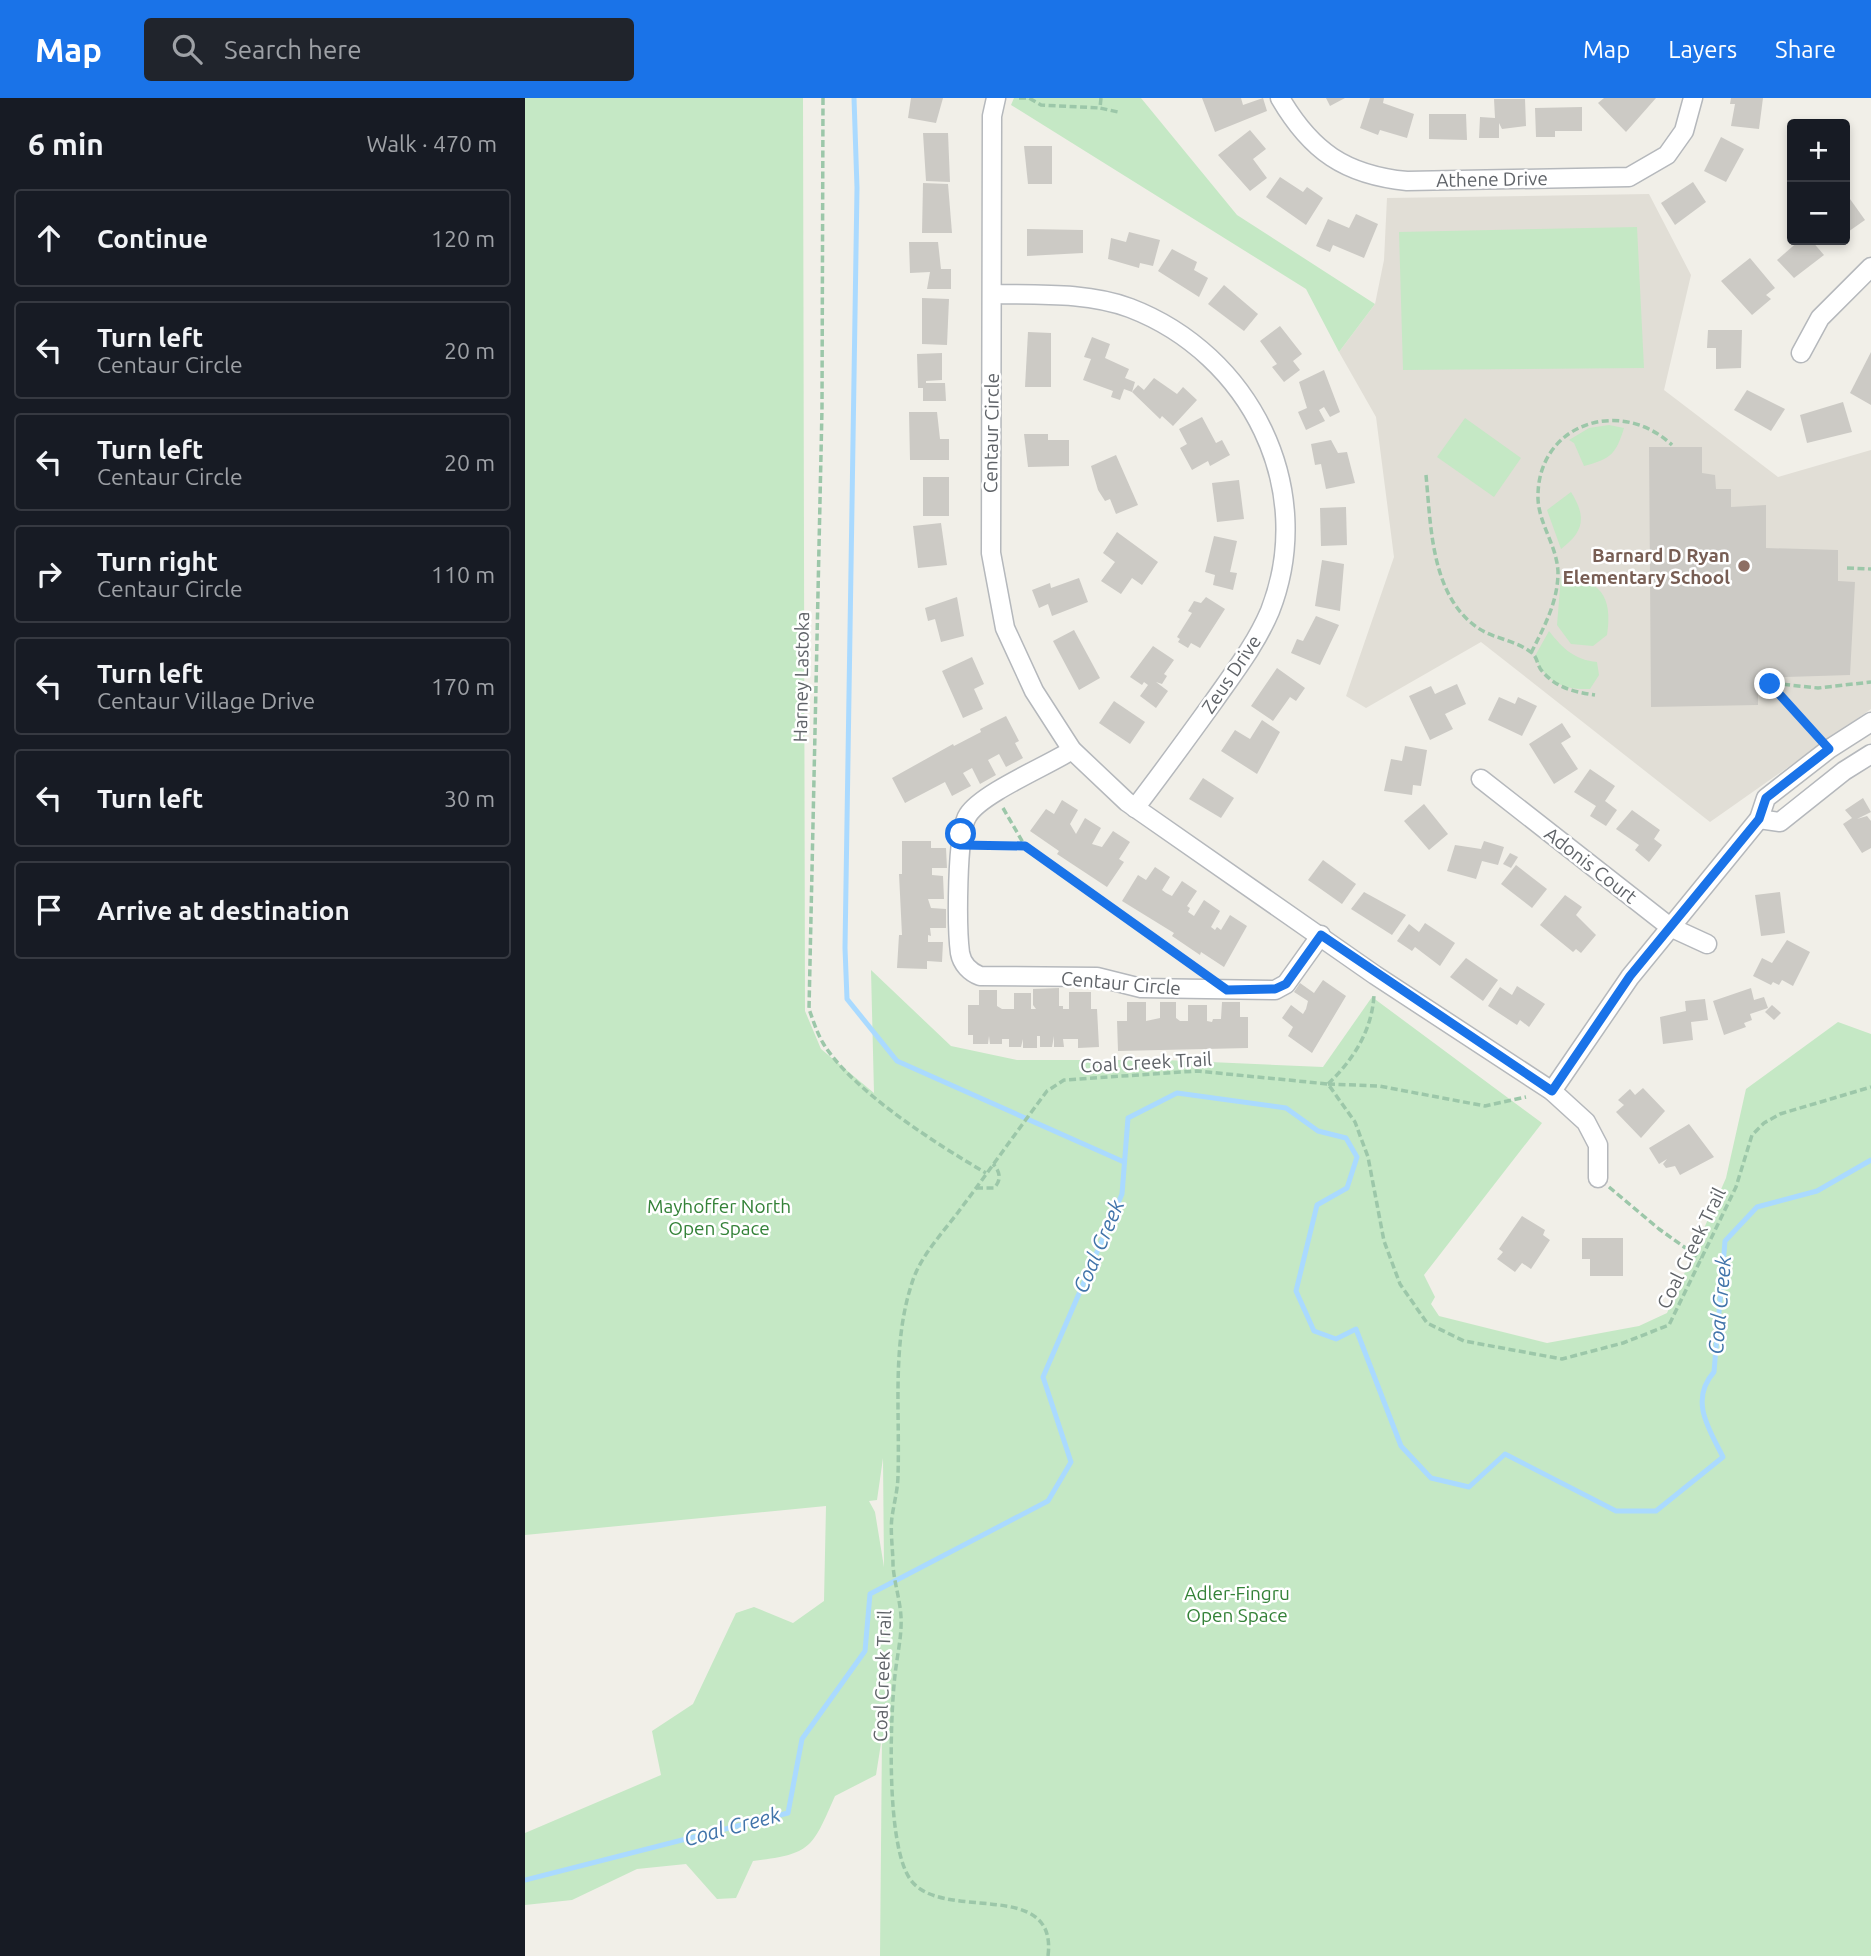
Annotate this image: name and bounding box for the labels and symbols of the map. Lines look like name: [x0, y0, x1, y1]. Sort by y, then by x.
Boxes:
street label: Athene Drive: [1436, 167, 1548, 191]
street label: Centaur Circle: [979, 373, 1003, 493]
place label: Barnard D Ryan Elementary School: [1563, 544, 1730, 588]
marker: Barnard D Ryan Elementary School: [1736, 558, 1752, 574]
street label: Harney Lastoka: [789, 611, 813, 743]
street label: Zeus Drive: [1197, 631, 1265, 717]
route end: [1754, 668, 1785, 699]
route start: [945, 818, 976, 849]
street label: Adonis Court: [1541, 822, 1642, 908]
street label: Centaur Circle: [1060, 967, 1182, 999]
street label: Coal Creek Trail: [1079, 1048, 1213, 1076]
street label: Coal Creek Trail: [1652, 1184, 1730, 1312]
park label: Mayhoffer North Open Space: [647, 1195, 791, 1239]
water label: Coal Creek: [1068, 1196, 1128, 1296]
water label: Coal Creek: [1702, 1255, 1736, 1355]
park label: Adler-Fingru Open Space: [1184, 1582, 1290, 1626]
street label: Coal Creek Trail: [869, 1610, 895, 1742]
water label: Coal Creek: [681, 1802, 783, 1850]

